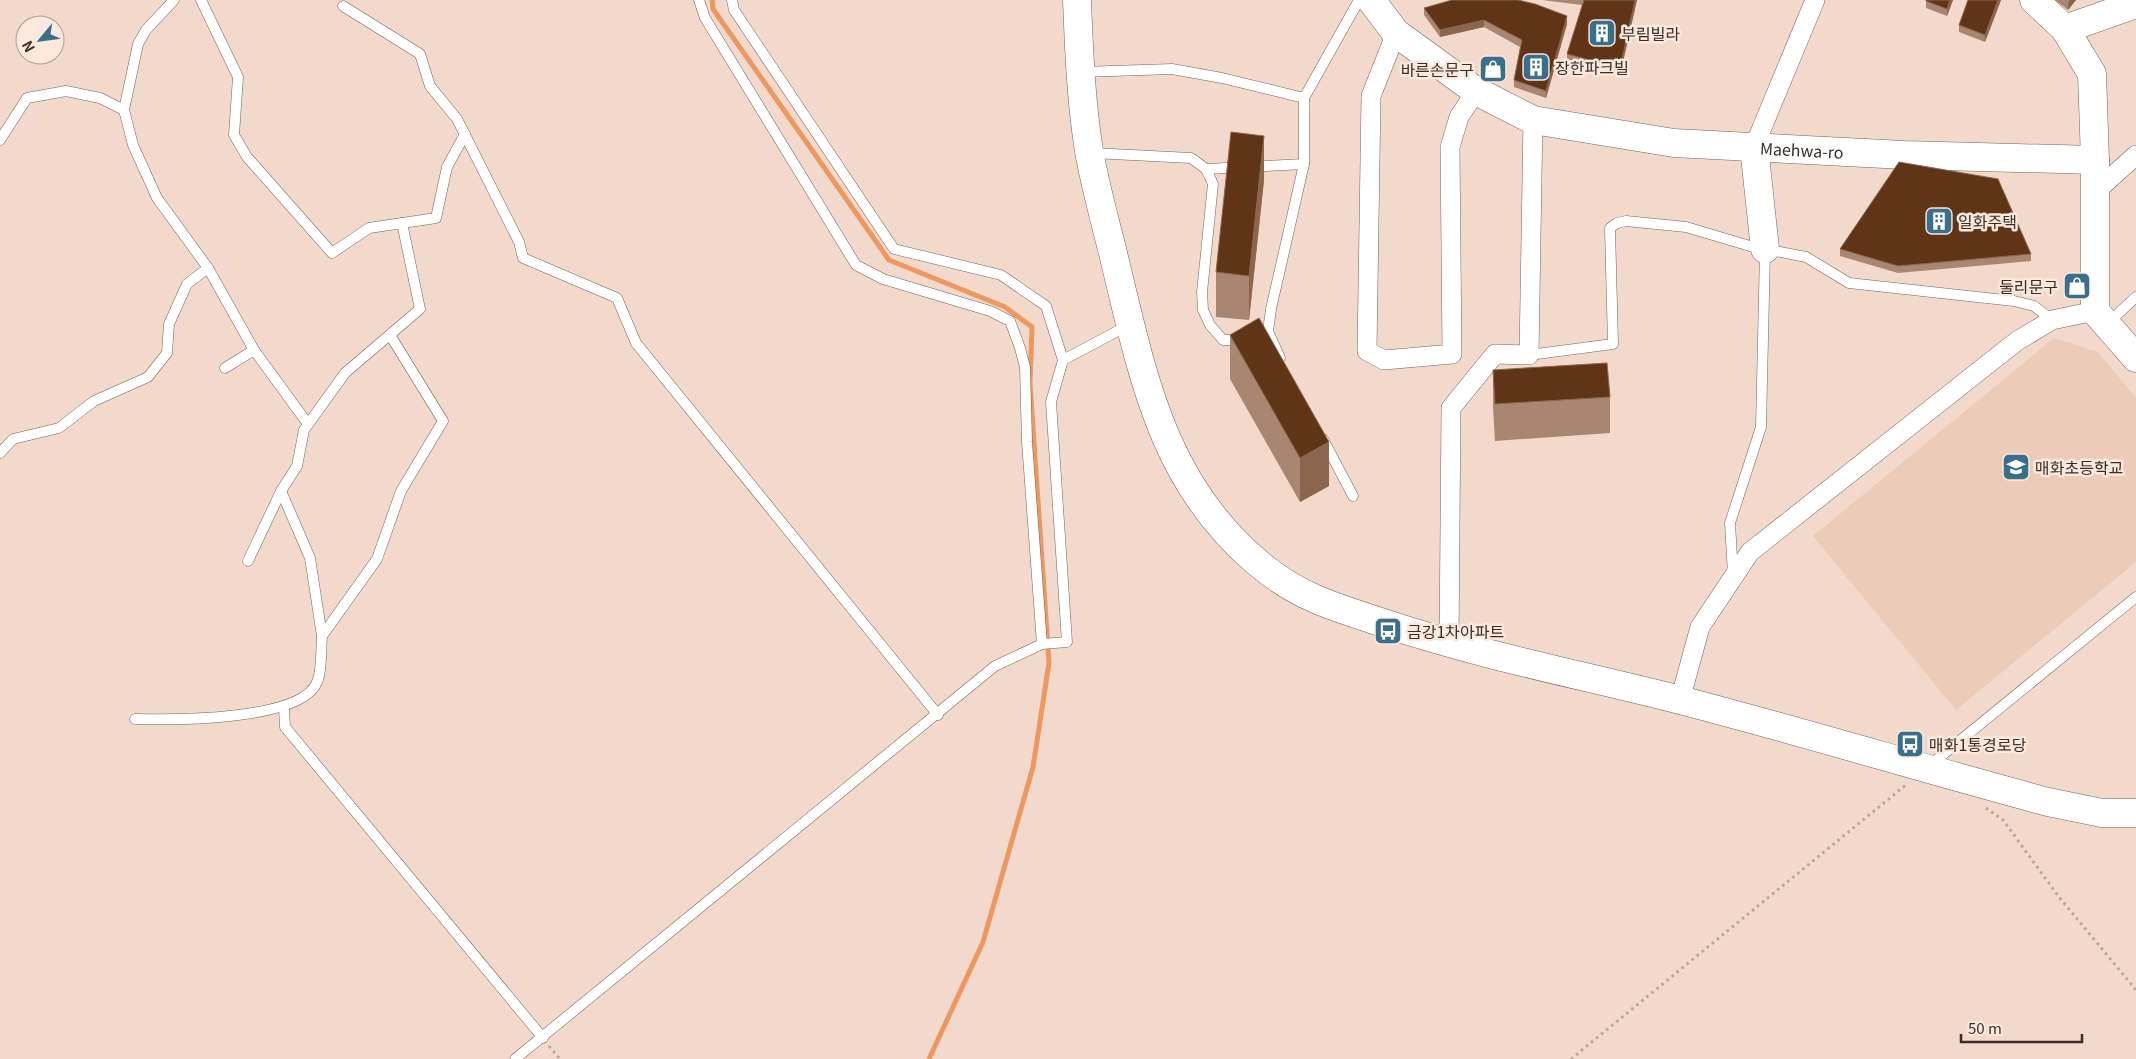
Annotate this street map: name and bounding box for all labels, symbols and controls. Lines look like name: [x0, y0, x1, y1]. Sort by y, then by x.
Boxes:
north arrow: [15, 15, 65, 65]
building icon: 부림빌라: [1587, 18, 1617, 48]
place label: 부림빌라: [1621, 21, 1680, 45]
text: N: [16, 37, 39, 56]
building icon: 장한파크빌: [1521, 52, 1551, 82]
shop icon: 바른손문구: [1478, 54, 1508, 84]
place label: 장한파크빌: [1555, 55, 1629, 79]
place label: 바른손문구: [1400, 57, 1474, 81]
street label: Maehwa-ro: [1759, 136, 1844, 164]
building icon: 일화주택: [1924, 206, 1954, 236]
place label: 일화주택: [1958, 209, 2017, 233]
shop icon: 둘리문구: [2062, 271, 2092, 301]
place label: 둘리문구: [1999, 274, 2058, 298]
school or university icon: 매화초등학교: [2001, 452, 2031, 482]
place label: 매화초등학교: [2035, 455, 2123, 479]
bus stop icon: 금강1차아파트: [1373, 616, 1403, 646]
place label: 금강1차아파트: [1407, 619, 1504, 643]
bus stop icon: 매화1통경로당: [1895, 729, 1925, 759]
place label: 매화1통경로당: [1929, 732, 2026, 756]
scale bar: [1961, 1012, 2082, 1044]
text: 50 m: [1968, 1017, 2002, 1038]

